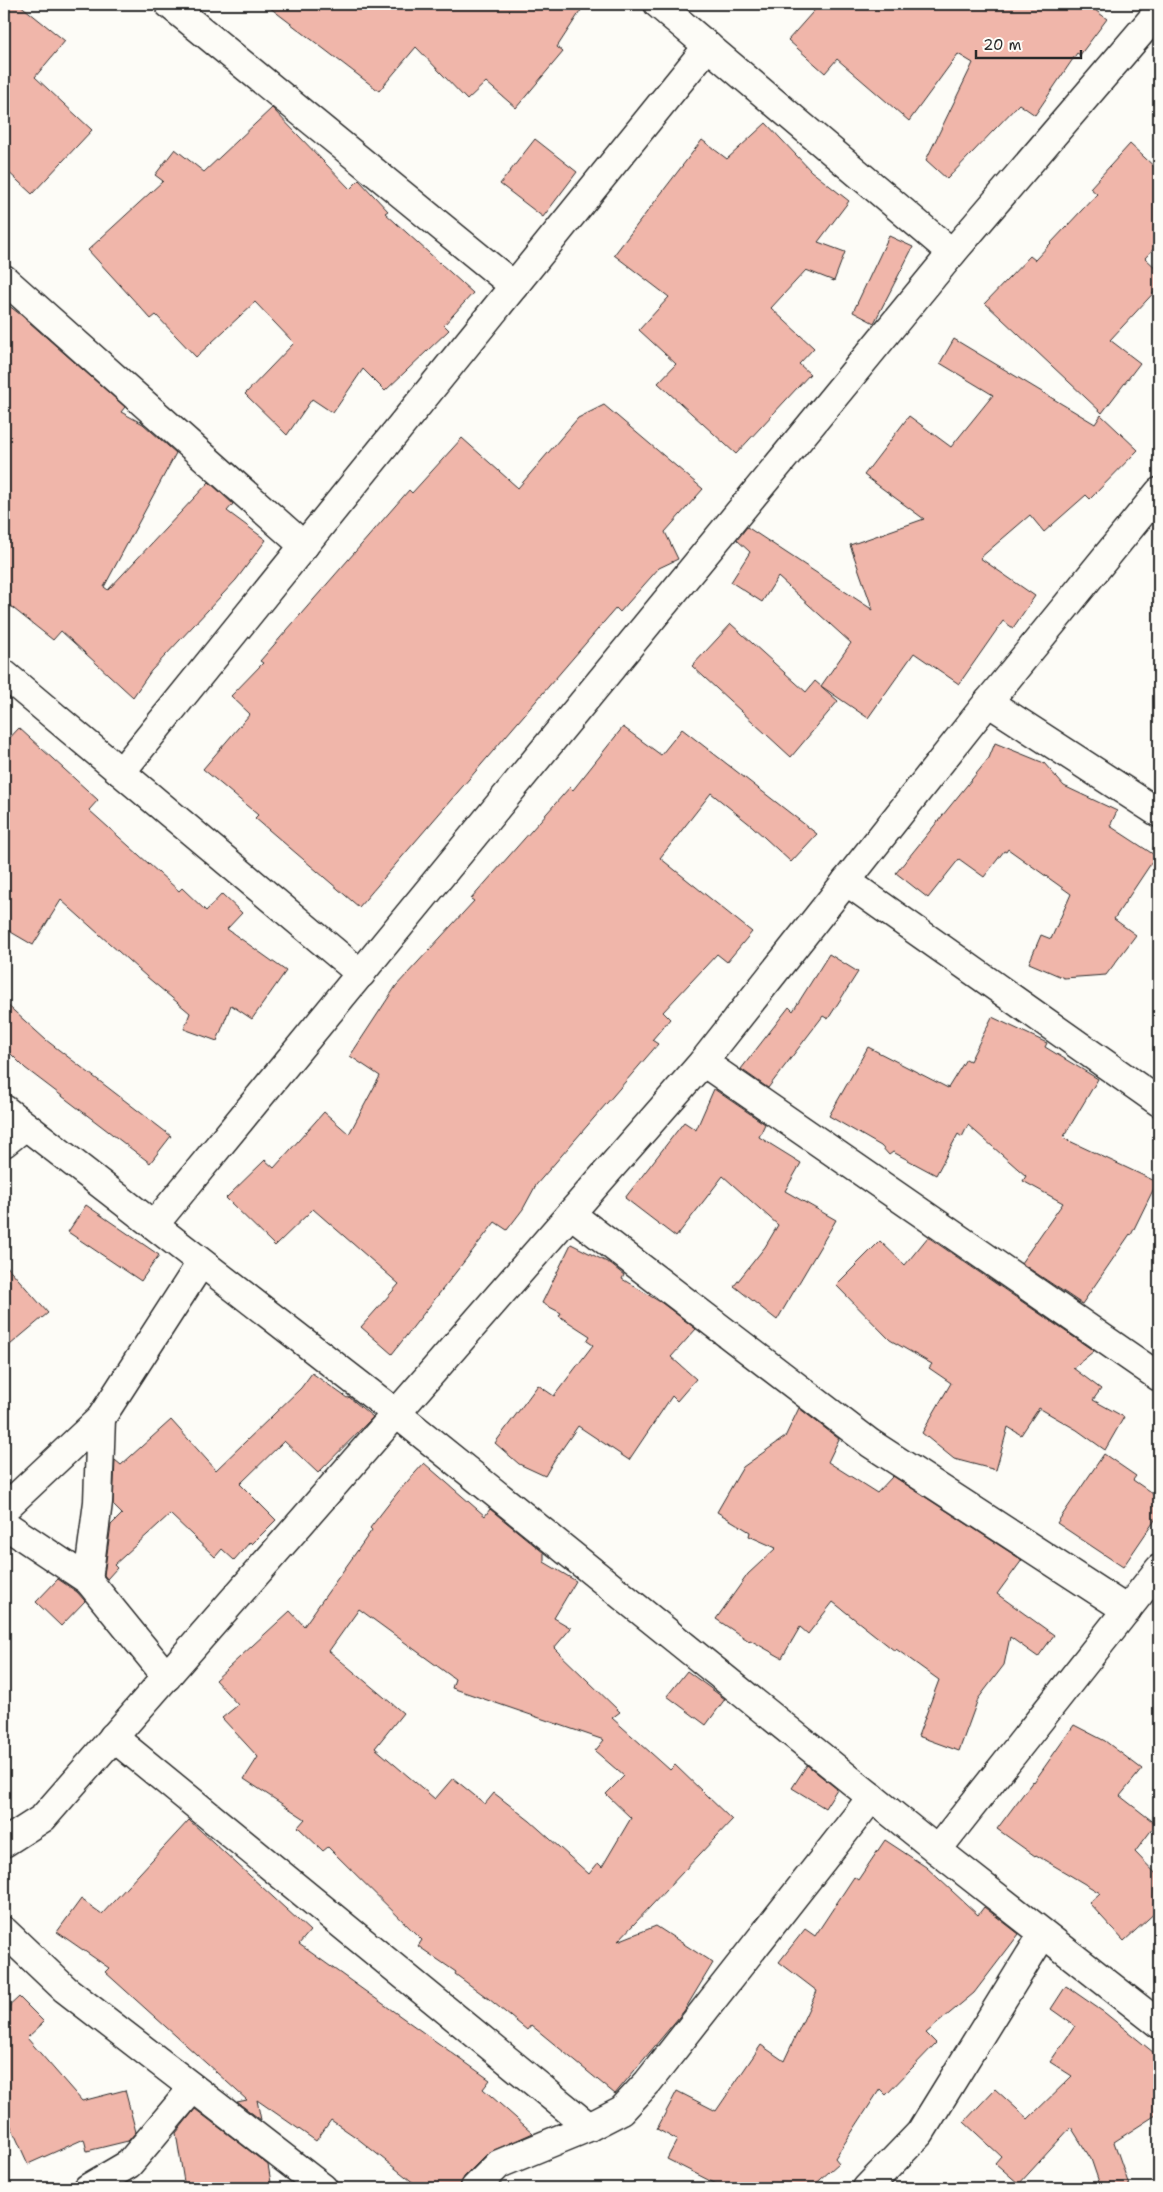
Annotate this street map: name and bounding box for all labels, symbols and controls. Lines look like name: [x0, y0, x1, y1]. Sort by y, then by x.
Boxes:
scale bar: [976, 28, 1080, 60]
text: 20 m: [983, 35, 1022, 55]

